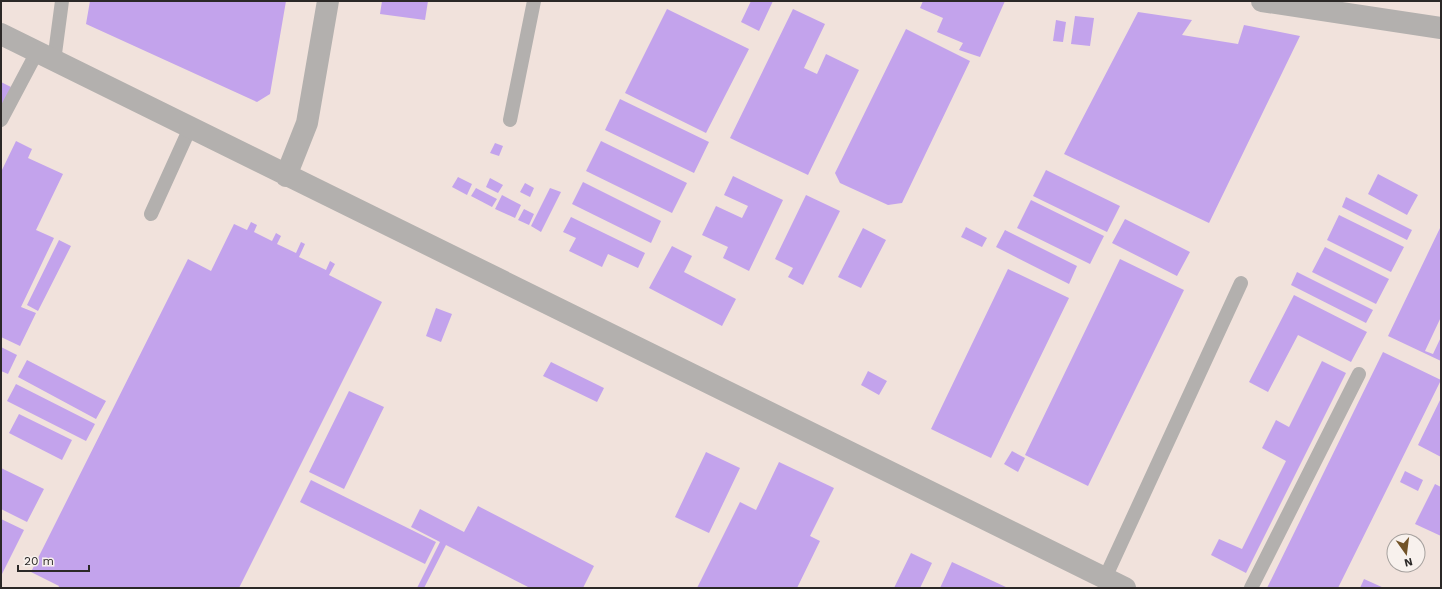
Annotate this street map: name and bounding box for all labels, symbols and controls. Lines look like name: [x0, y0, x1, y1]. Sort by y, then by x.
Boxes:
north arrow: [1386, 533, 1426, 573]
scale bar: [18, 547, 89, 573]
text: 20 m: [24, 554, 54, 568]
text: N: [1403, 555, 1414, 570]

